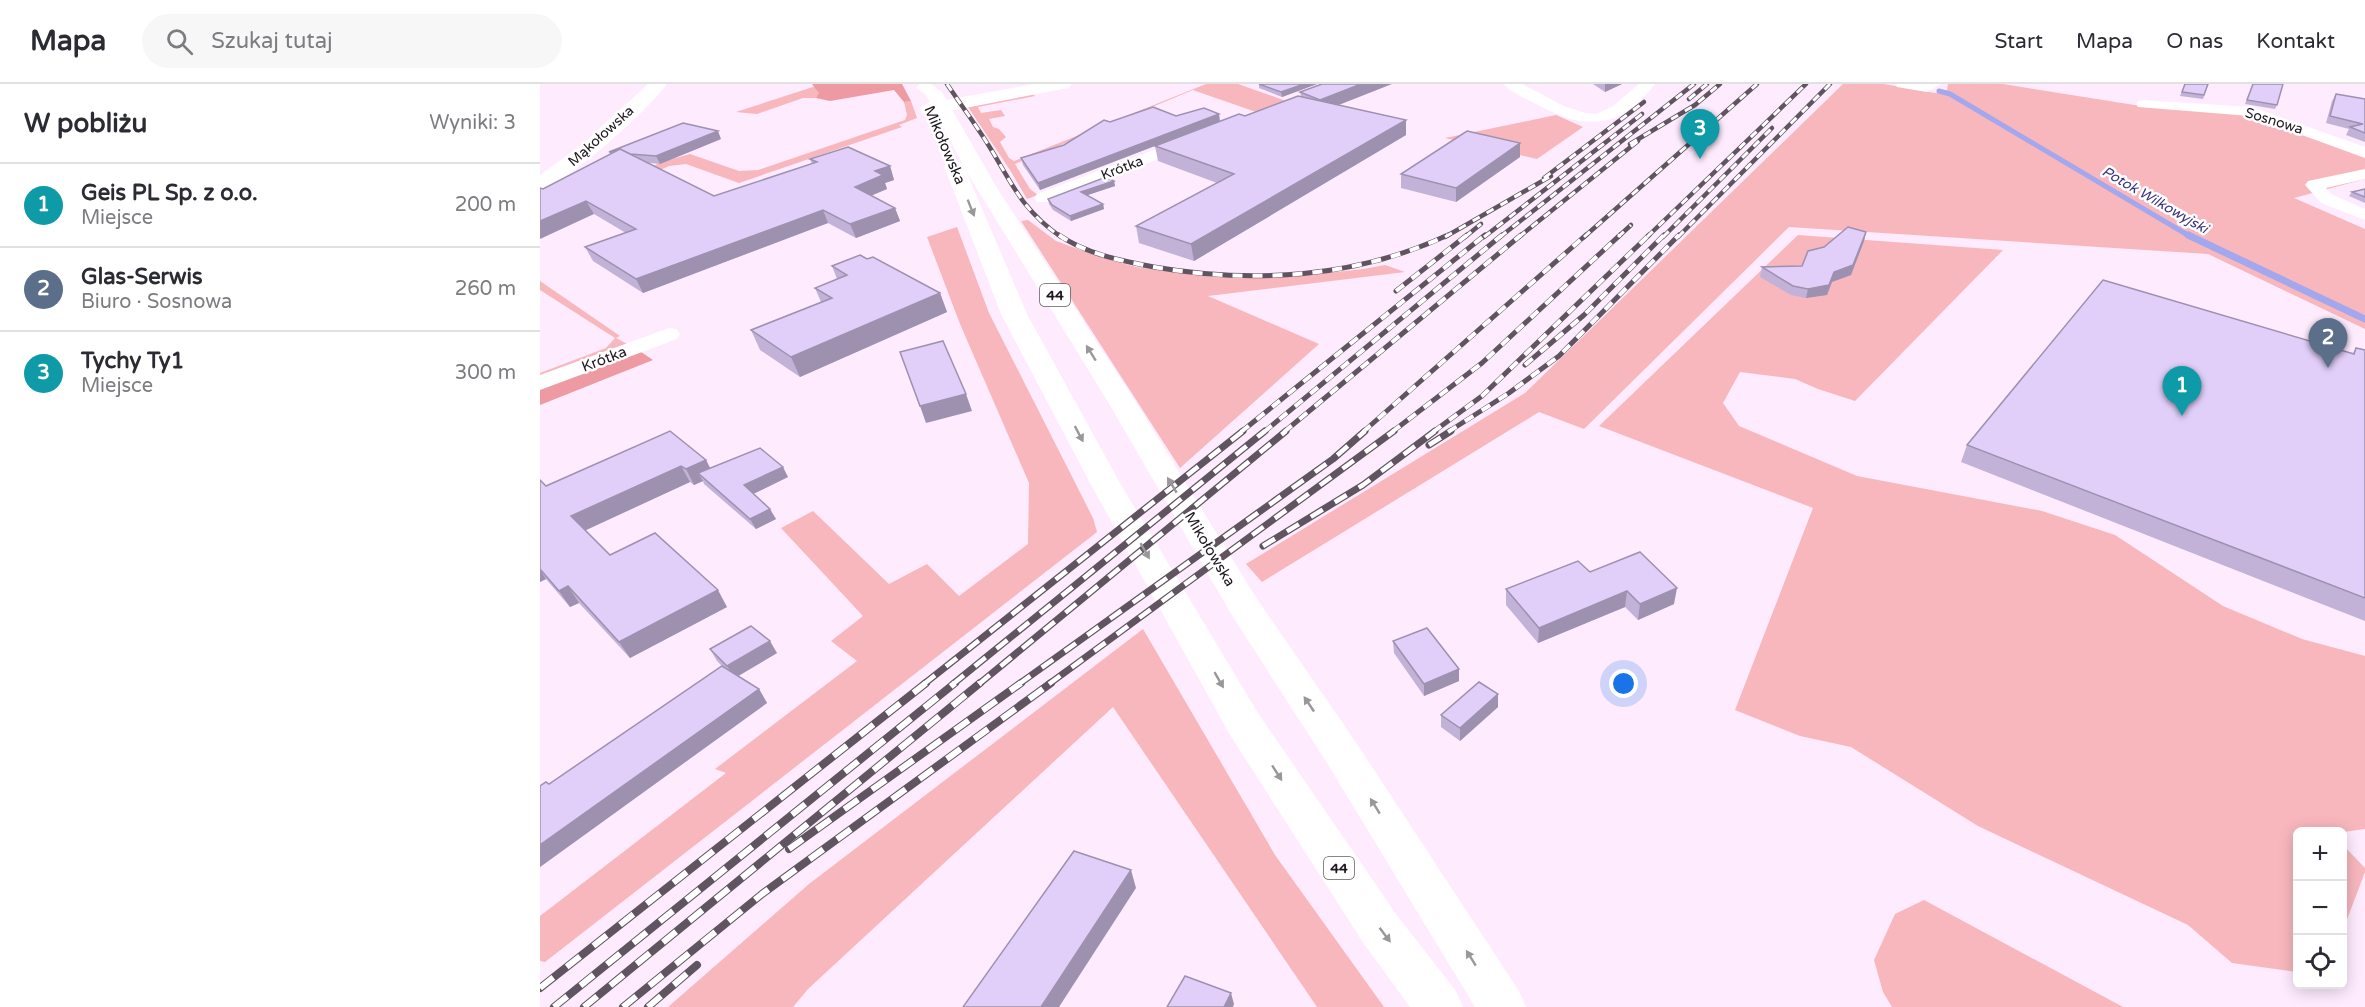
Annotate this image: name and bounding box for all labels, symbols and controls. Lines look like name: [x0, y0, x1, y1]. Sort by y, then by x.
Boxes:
search box: [142, 14, 562, 68]
text: Mapa: [30, 24, 106, 58]
icon: search: [163, 25, 196, 58]
text: Szukaj tutaj: [211, 28, 333, 54]
text: Start: [1995, 29, 2043, 54]
text: Mapa: [2076, 29, 2133, 54]
text: O nas: [2166, 29, 2223, 54]
text: Kontakt: [2256, 29, 2335, 54]
street label: Mąkołowska: [565, 102, 637, 170]
street label: Mikołowska: [920, 103, 970, 187]
street label: Sosnowa: [2243, 104, 2305, 138]
text: W pobliżu: [24, 108, 147, 139]
pin: 3: [1680, 110, 1720, 159]
text: Wyniki: 3: [429, 111, 516, 135]
street label: Krótka: [1099, 152, 1145, 184]
water label: Potok Wilkowyjski: [2099, 163, 2212, 238]
text: Geis PL Sp. z o.o.: [81, 180, 258, 206]
text: 1: [37, 193, 50, 217]
text: 200 m: [455, 193, 516, 217]
one-way arrow: [966, 200, 976, 218]
text: Miejsce: [81, 206, 153, 230]
text: Glas-Serwis: [81, 264, 203, 290]
text: 2: [37, 277, 50, 301]
text: 260 m: [455, 277, 516, 301]
road number: 44: [1040, 284, 1070, 306]
text: Biuro · Sosnowa: [81, 290, 232, 314]
pin: 2: [2308, 318, 2348, 368]
street label: Krótka: [579, 342, 629, 376]
one-way arrow: [1086, 344, 1097, 361]
text: Tychy Ty1: [81, 348, 184, 374]
text: 3: [37, 361, 50, 385]
text: 300 m: [455, 361, 516, 385]
pin: 1: [2162, 366, 2202, 416]
text: Miejsce: [81, 374, 153, 398]
one-way arrow: [1074, 426, 1084, 443]
one-way arrow: [1167, 476, 1177, 493]
street label: Mikołowska: [1181, 509, 1239, 589]
one-way arrow: [1140, 543, 1150, 560]
your location: [1609, 669, 1638, 698]
one-way arrow: [1214, 672, 1224, 689]
one-way arrow: [1303, 696, 1315, 712]
one-way arrow: [1271, 765, 1282, 781]
one-way arrow: [1369, 798, 1381, 814]
map controls: [2293, 827, 2347, 989]
button: +: [2293, 827, 2347, 881]
road number: 44: [1324, 857, 1354, 879]
button: −: [2293, 881, 2347, 935]
one-way arrow: [1378, 928, 1390, 943]
button: locate: [2293, 935, 2347, 989]
one-way arrow: [1465, 950, 1477, 966]

